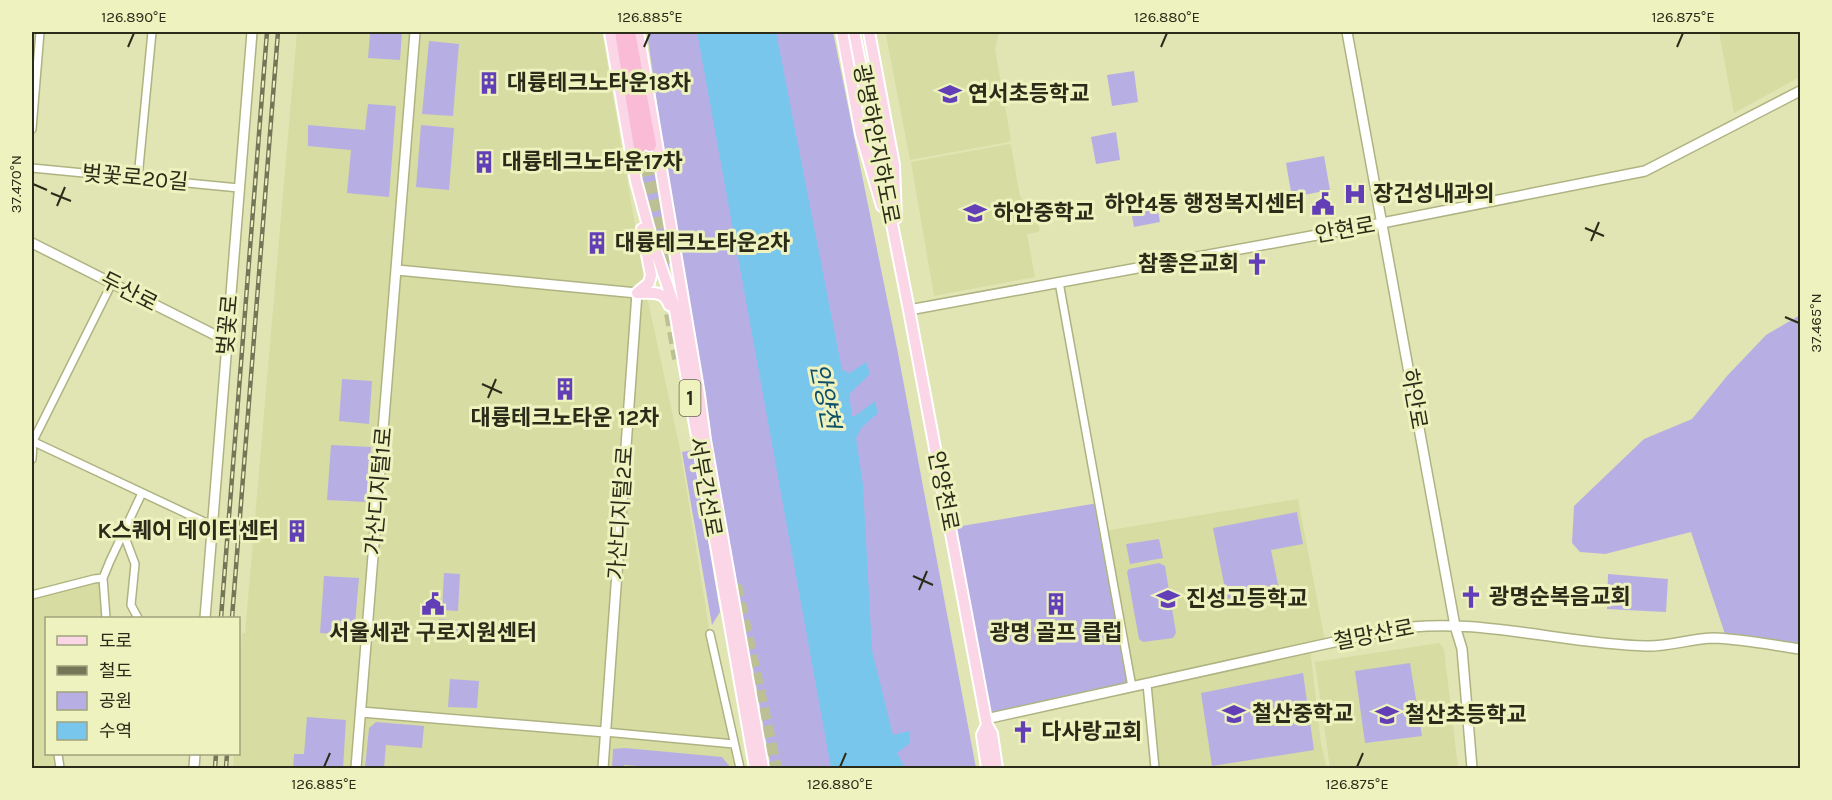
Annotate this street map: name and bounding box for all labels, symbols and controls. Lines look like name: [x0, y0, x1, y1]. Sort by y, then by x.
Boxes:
text: 126.890°E: [101, 8, 167, 26]
text: 126.885°E: [617, 8, 683, 26]
text: 126.880°E: [1134, 8, 1200, 26]
text: 126.875°E: [1651, 8, 1715, 26]
street label: 광명하안지하도로: [848, 62, 904, 226]
building icon: 대륭테크노타운18차: [476, 70, 502, 96]
place label: 대륭테크노타운18차: [507, 70, 691, 96]
school or university icon: 연서초등학교: [937, 81, 963, 107]
place label: 연서초등학교: [968, 81, 1089, 107]
building icon: 대륭테크노타운17차: [471, 149, 497, 175]
place label: 대륭테크노타운17차: [502, 149, 683, 175]
text: 37.470°N: [7, 155, 25, 213]
street label: 벚꽃로20길: [81, 160, 189, 196]
hospital icon: 장건성내과의: [1342, 181, 1368, 207]
place label: 장건성내과의: [1373, 181, 1494, 207]
place label: 하안4동 행정복지센터: [1104, 191, 1305, 217]
public building icon: 하안4동 행정복지센터: [1310, 191, 1336, 217]
school or university icon: 하안중학교: [962, 200, 988, 226]
place label: 하안중학교: [993, 200, 1094, 226]
street label: 안현로: [1313, 212, 1377, 248]
building icon: 대륭테크노타운2차: [584, 230, 610, 256]
place label: 대륭테크노타운2차: [615, 230, 790, 256]
place label: 참좋은교회: [1138, 251, 1239, 277]
church icon: 참좋은교회: [1244, 251, 1270, 277]
street label: 두산로: [96, 267, 162, 317]
text: 37.465°N: [1807, 293, 1825, 353]
street label: 벚꽃로: [212, 294, 244, 356]
water label: 안양천: [805, 361, 846, 434]
street label: 하안로: [1396, 367, 1432, 431]
building icon: 대륭테크노타운 12차: [552, 376, 578, 402]
road number: 1: [680, 380, 700, 416]
place label: 대륭테크노타운 12차: [471, 405, 659, 431]
street label: 가산디지털1로: [360, 426, 398, 556]
street label: 서부간선로: [683, 435, 727, 539]
street label: 가산디지털2로: [603, 445, 639, 581]
street label: 안양천로: [923, 449, 963, 533]
place label: K스퀘어 데이터센터: [97, 518, 279, 544]
building icon: K스퀘어 데이터센터: [284, 518, 310, 544]
church icon: 광명순복음교회: [1458, 584, 1484, 610]
place label: 광명순복음교회: [1489, 584, 1631, 610]
school or university icon: 진성고등학교: [1155, 586, 1181, 612]
place label: 진성고등학교: [1186, 586, 1307, 612]
public building icon: 서울세관 구로지원센터: [420, 591, 446, 617]
building icon: 광명 골프 클럽: [1043, 591, 1069, 617]
street label: 철망산로: [1332, 615, 1416, 655]
legend: [45, 617, 240, 755]
place label: 서울세관 구로지원센터: [329, 620, 537, 646]
place label: 광명 골프 클럽: [990, 620, 1122, 646]
text: 도로: [99, 630, 132, 652]
text: 철도: [99, 660, 132, 682]
text: 공원: [99, 690, 132, 712]
school or university icon: 철산중학교: [1221, 701, 1247, 727]
place label: 철산중학교: [1252, 701, 1353, 727]
school or university icon: 철산초등학교: [1374, 702, 1400, 728]
place label: 철산초등학교: [1405, 702, 1526, 728]
church icon: 다사랑교회: [1010, 719, 1036, 745]
place label: 다사랑교회: [1041, 719, 1142, 745]
text: 수역: [99, 720, 132, 742]
text: 126.885°E: [291, 775, 357, 793]
text: 126.880°E: [807, 775, 873, 793]
text: 126.875°E: [1325, 775, 1389, 793]

